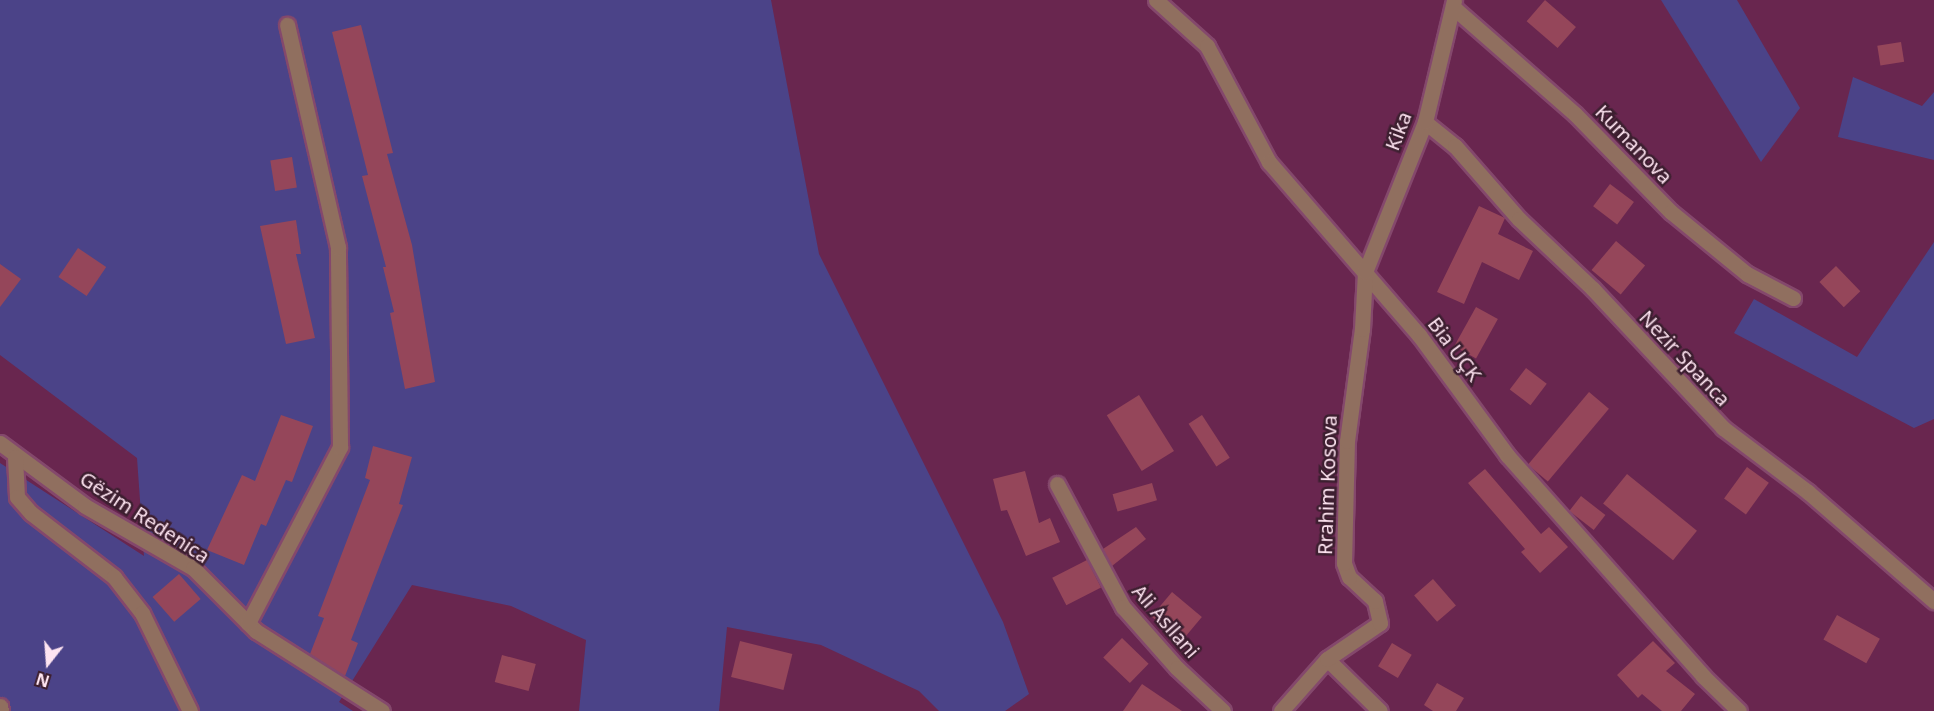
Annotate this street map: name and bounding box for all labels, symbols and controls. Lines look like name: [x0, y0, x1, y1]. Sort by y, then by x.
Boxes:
street label: Kumanova: [1591, 100, 1677, 188]
street label: Kika: [1380, 108, 1416, 154]
street label: Nezir Spanca: [1635, 305, 1735, 411]
street label: Bia UÇK: [1423, 312, 1487, 386]
street label: Rrahim Kosova: [1313, 415, 1341, 555]
street label: Gëzim Redenica: [76, 466, 214, 568]
street label: Ali Asllani: [1128, 579, 1204, 663]
north arrow: [18, 633, 78, 693]
text: N: [33, 668, 52, 693]

